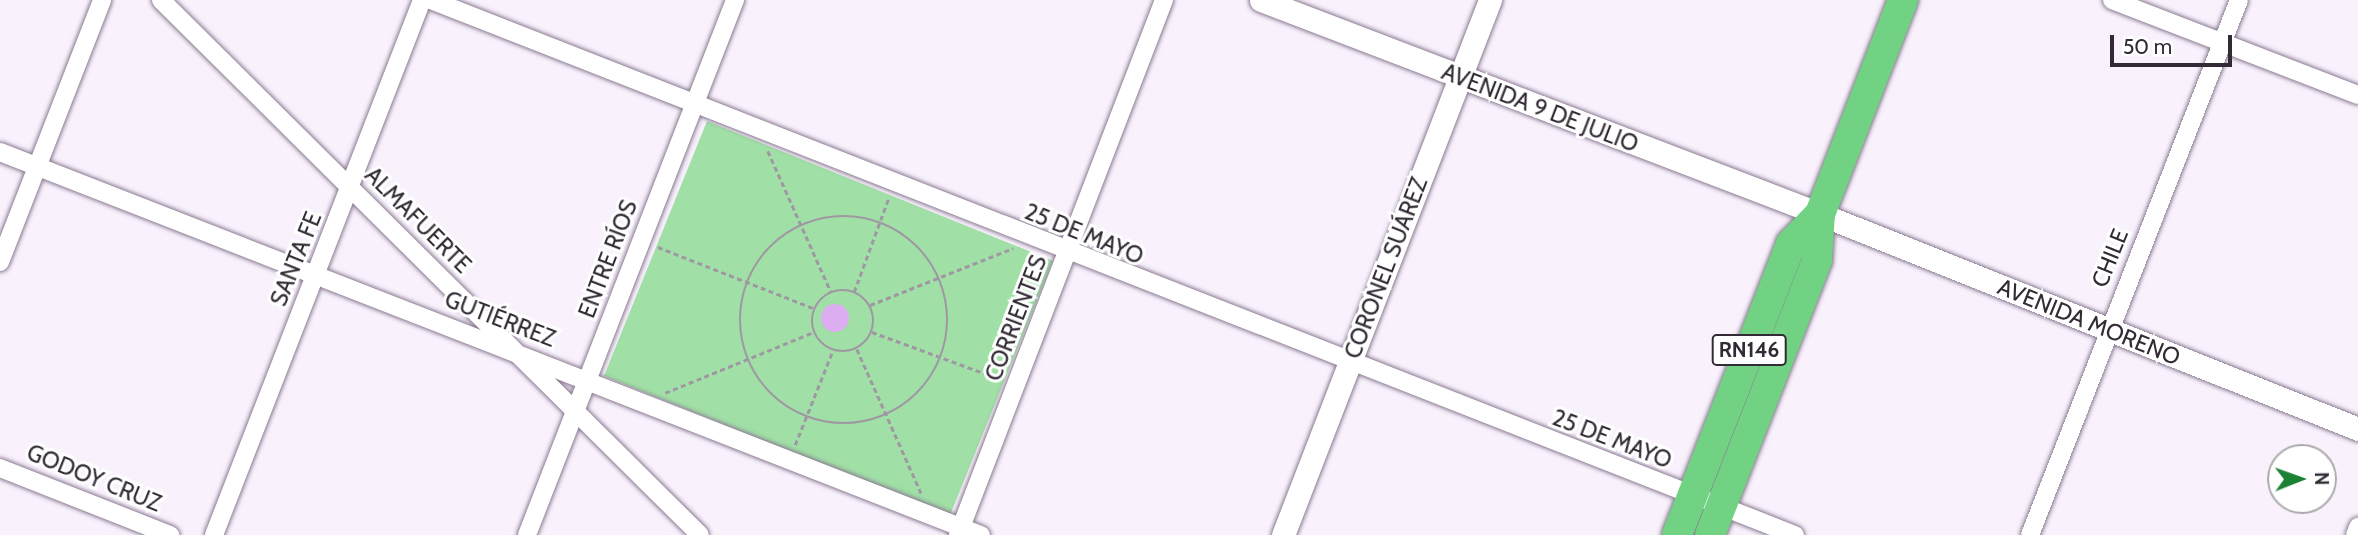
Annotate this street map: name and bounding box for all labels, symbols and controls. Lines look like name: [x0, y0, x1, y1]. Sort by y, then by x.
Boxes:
scale bar: [2113, 21, 2236, 65]
text: 50 m: [2123, 34, 2172, 59]
street label: AVENIDA 9 DE JULIO: [1438, 58, 1642, 158]
street label: ALMAFUERTE: [359, 161, 477, 279]
street label: CORONEL SUÁREZ: [1339, 173, 1433, 363]
street label: ENTRE RÍOS: [573, 196, 643, 322]
street label: 25 DE MAYO: [1020, 198, 1148, 270]
street label: SANTA FE: [265, 208, 327, 310]
street label: CHILE: [2086, 225, 2134, 291]
street label: CORRIENTES: [979, 251, 1053, 385]
street label: AVENIDA MORENO: [1994, 273, 2184, 371]
street label: GUTIÉRREZ: [441, 285, 559, 353]
road number: RN146: [1710, 332, 1788, 368]
street label: 25 DE MAYO: [1548, 404, 1676, 474]
street label: GODOY CRUZ: [23, 439, 165, 517]
north arrow: [2267, 444, 2337, 514]
text: N: [2310, 472, 2333, 486]

